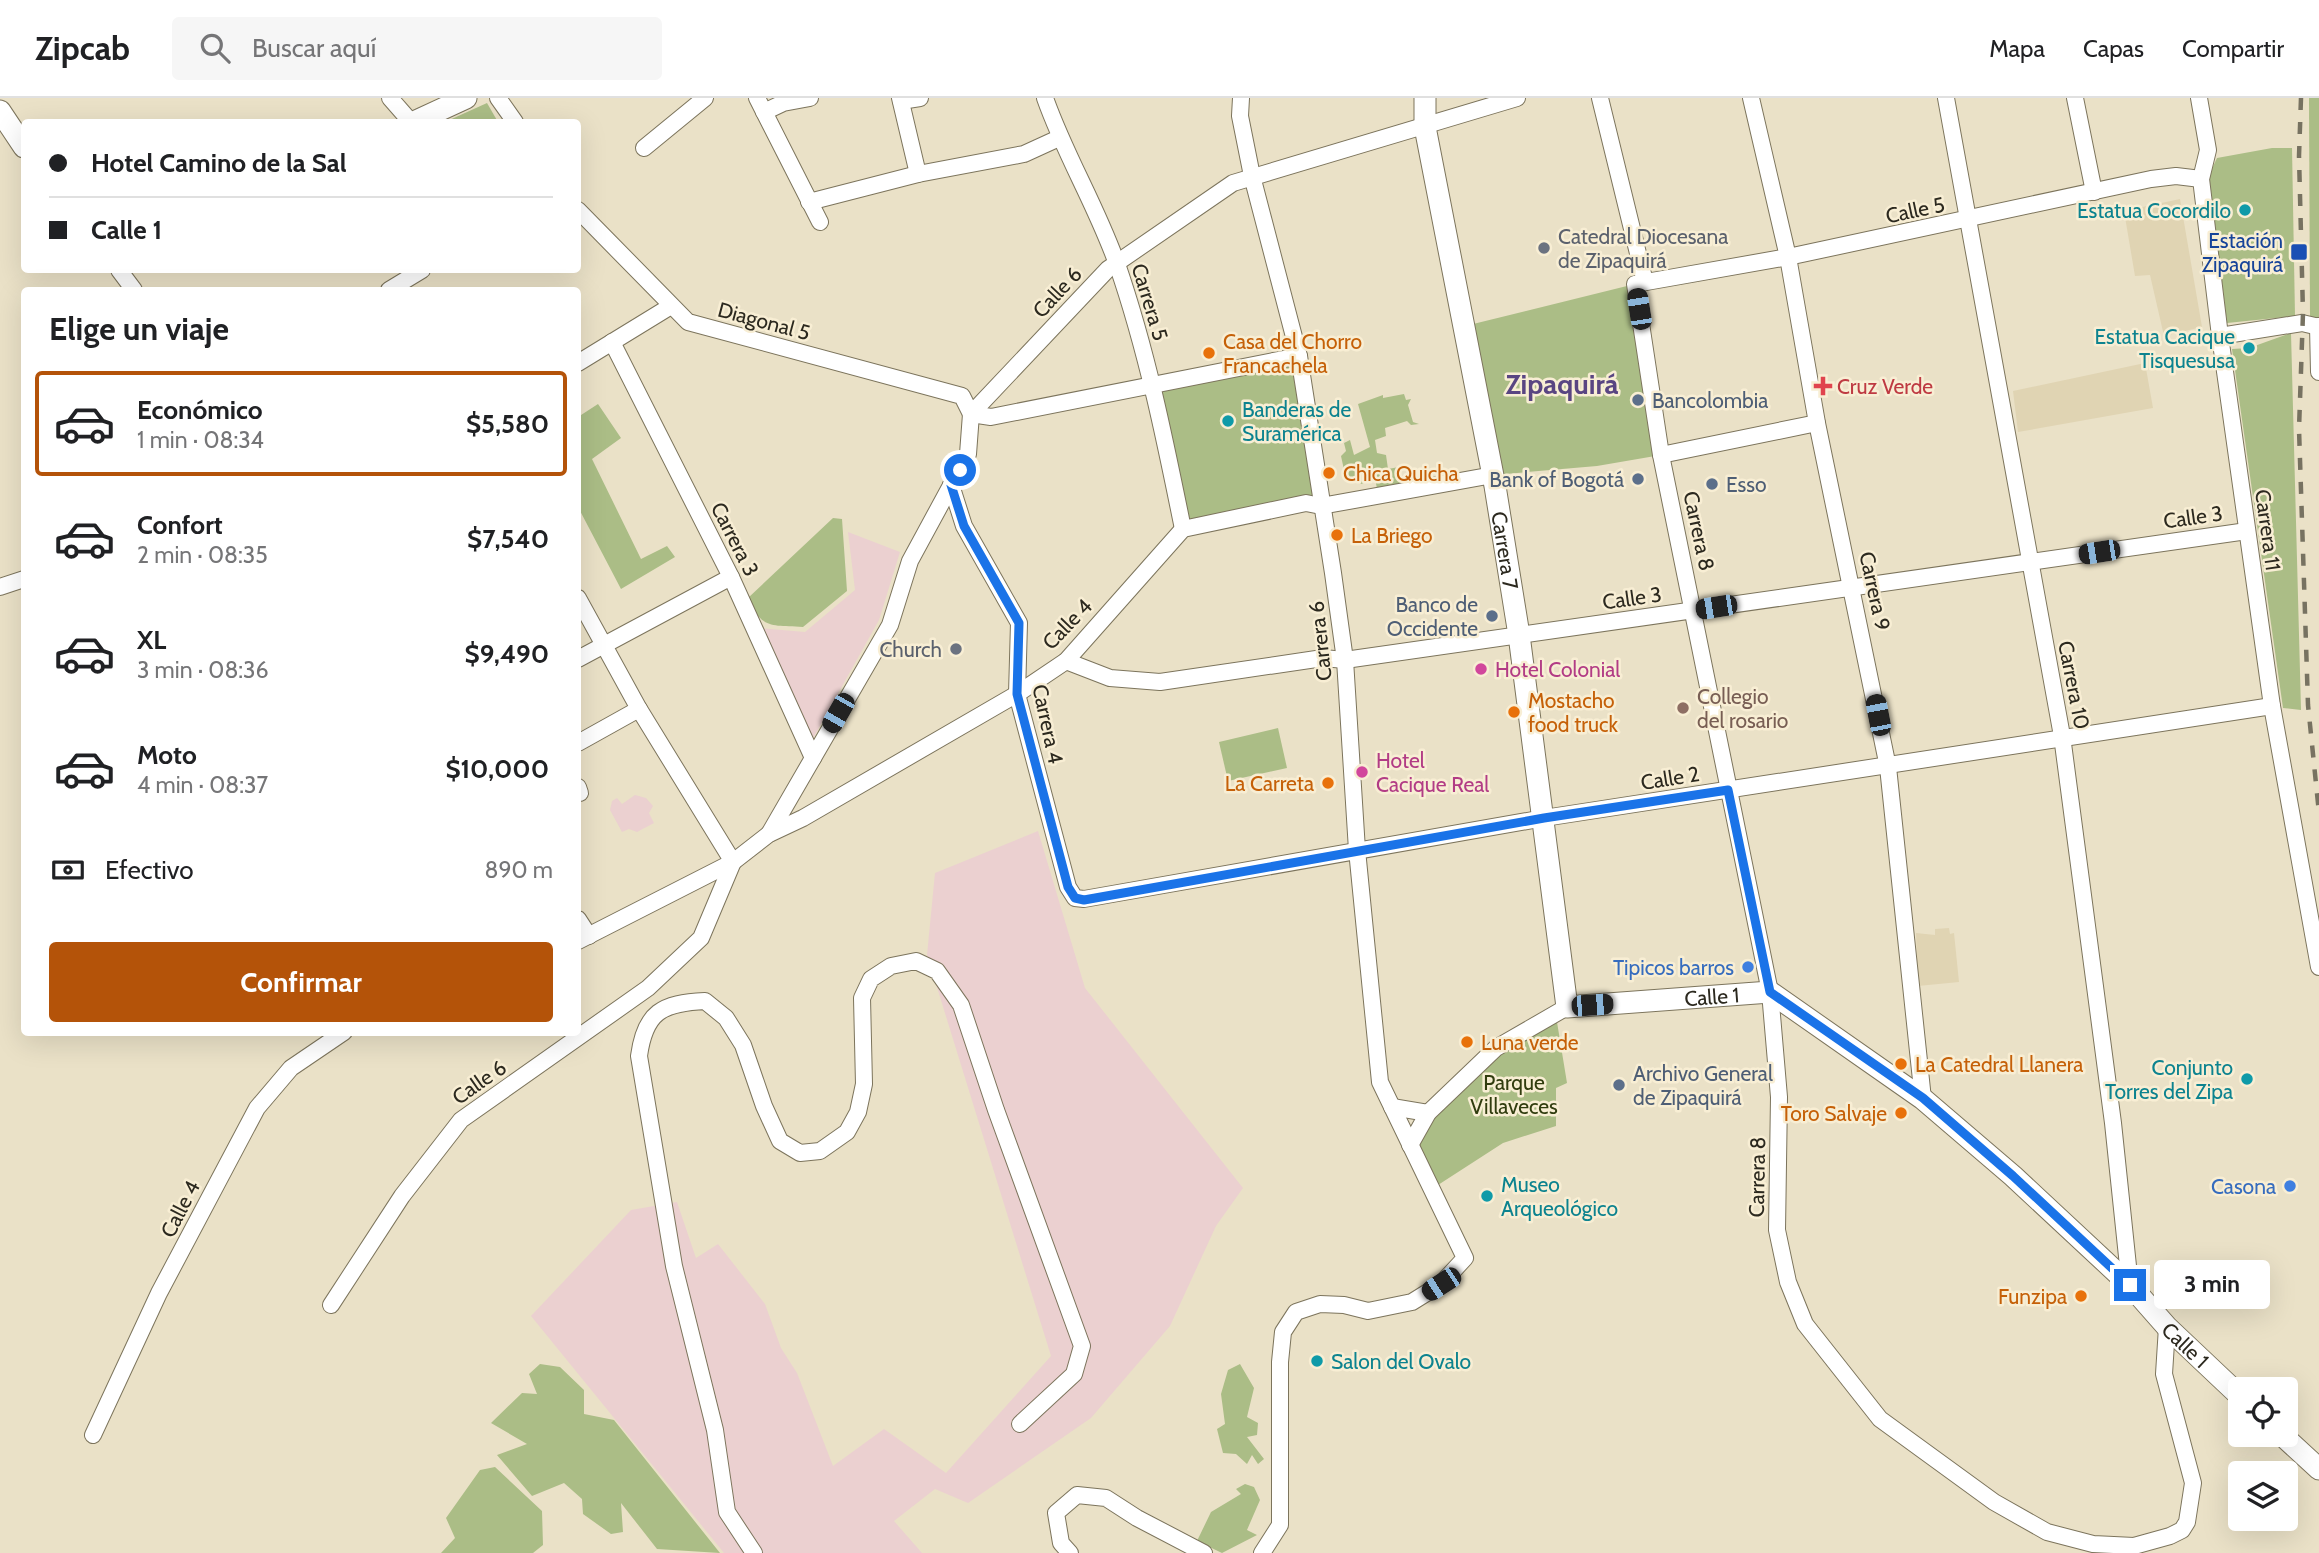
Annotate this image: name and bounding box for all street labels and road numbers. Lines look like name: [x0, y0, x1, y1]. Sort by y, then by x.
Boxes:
street label: Calle 5: [1883, 192, 1947, 228]
street label: Carrera 5: [1126, 260, 1174, 344]
street label: Calle 6: [1027, 261, 1087, 323]
street label: Diagonal 5: [715, 297, 813, 345]
street label: Carrera 11: [2250, 488, 2286, 572]
street label: Carrera 8: [1678, 489, 1720, 573]
street label: Carrera 3: [706, 498, 764, 580]
street label: Calle 3: [2162, 500, 2224, 534]
street label: Carrera 7: [1487, 510, 1524, 592]
street label: Carrera 9: [1854, 549, 1896, 633]
street label: Calle 3: [1601, 581, 1663, 615]
street label: Calle 4: [1037, 594, 1097, 654]
street label: Carrera 6: [1303, 600, 1337, 682]
street label: Carrera 10: [2053, 639, 2095, 731]
street label: Carrera 4: [1027, 682, 1069, 766]
street label: Calle 2: [1639, 761, 1701, 795]
street label: Calle 1: [1683, 982, 1740, 1011]
street label: Calle 6: [447, 1054, 511, 1110]
street label: Carrera 8: [1744, 1136, 1770, 1218]
street label: Calle 4: [155, 1176, 205, 1242]
street label: Calle 1: [2157, 1317, 2214, 1373]

